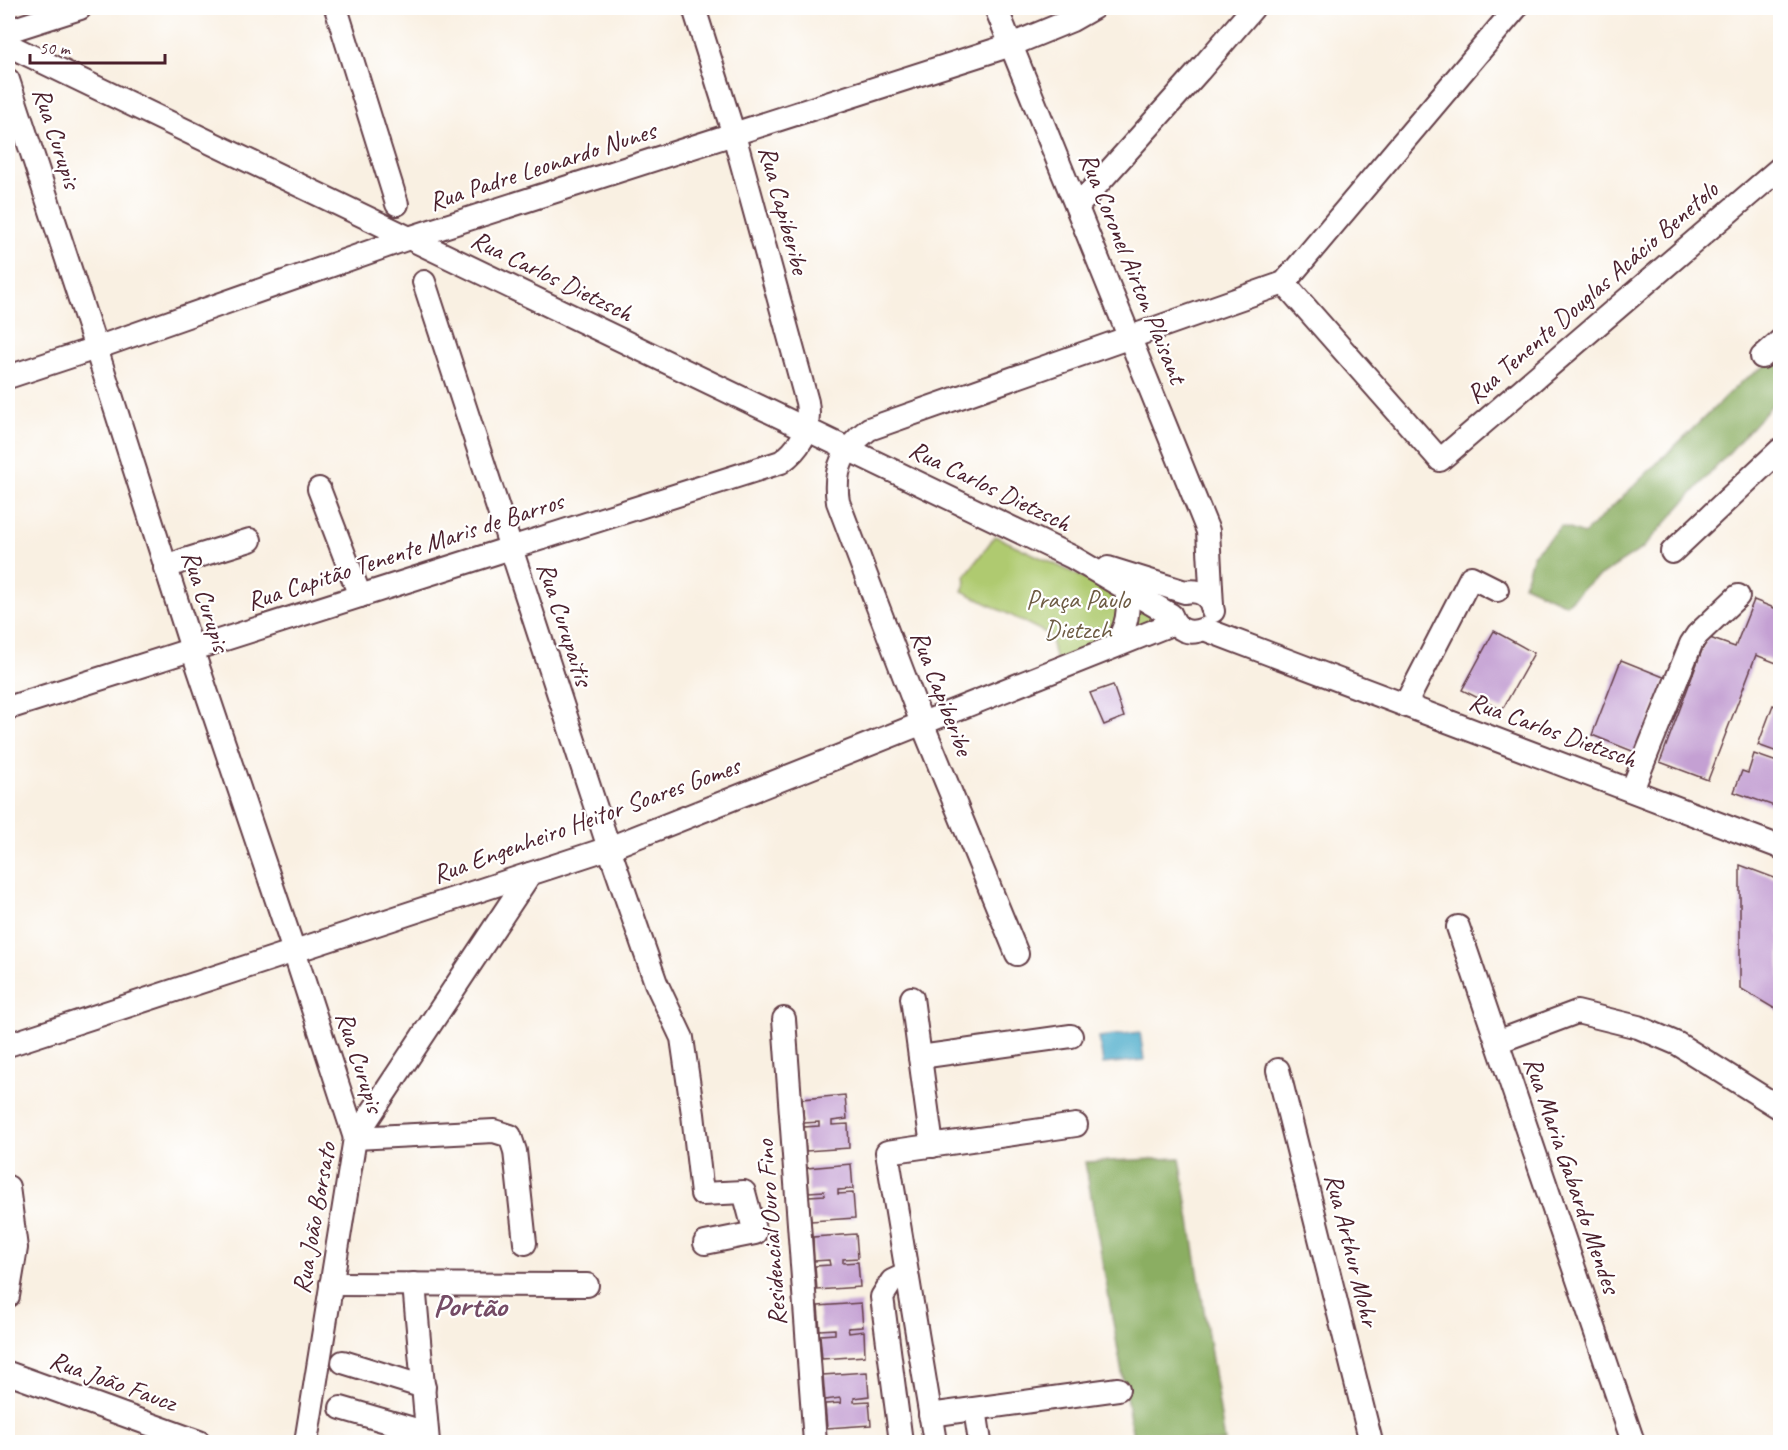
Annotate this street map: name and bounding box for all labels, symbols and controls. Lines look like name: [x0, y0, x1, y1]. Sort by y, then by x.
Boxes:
scale bar: [30, 27, 165, 65]
text: 50 m: [39, 37, 72, 59]
street label: Rua Curupis: [25, 83, 89, 195]
street label: Rua Padre Leonardo Nunes: [424, 113, 662, 218]
street label: Rua Capiberibe: [751, 142, 818, 280]
street label: Rua Coronel Airton Plaisant: [1072, 148, 1195, 391]
street label: Rua Tenente Douglas Acácio Benetolo: [1459, 172, 1726, 411]
street label: Rua Carlos Dietzsch: [466, 223, 639, 330]
street label: Rua Carlos Dietzsch: [904, 433, 1077, 540]
street label: Rua Capitão Tenente Maris de Barros: [242, 484, 570, 618]
street label: Rua Curupis: [174, 546, 238, 658]
street label: Rua Curupaitis: [530, 558, 601, 692]
park label: Praça Paulo Dietzch: [1026, 583, 1132, 646]
street label: Rua Capiberibe: [903, 626, 982, 763]
street label: Rua Carlos Dietzsch: [1465, 684, 1642, 776]
street label: Rua Engenheiro Heitor Soares Gomes: [428, 748, 746, 891]
street label: Rua Curupis: [328, 1007, 392, 1119]
street label: Rua Maria Gabardo Mendes: [1516, 1053, 1629, 1299]
street label: Residencial Ouro Fino: [748, 1137, 794, 1327]
street label: Rua João Borsato: [284, 1138, 344, 1296]
street label: Rua Arthur Mohr: [1317, 1170, 1388, 1332]
district label: Portão: [433, 1285, 509, 1326]
street label: Rua João Faucz: [45, 1343, 183, 1420]

